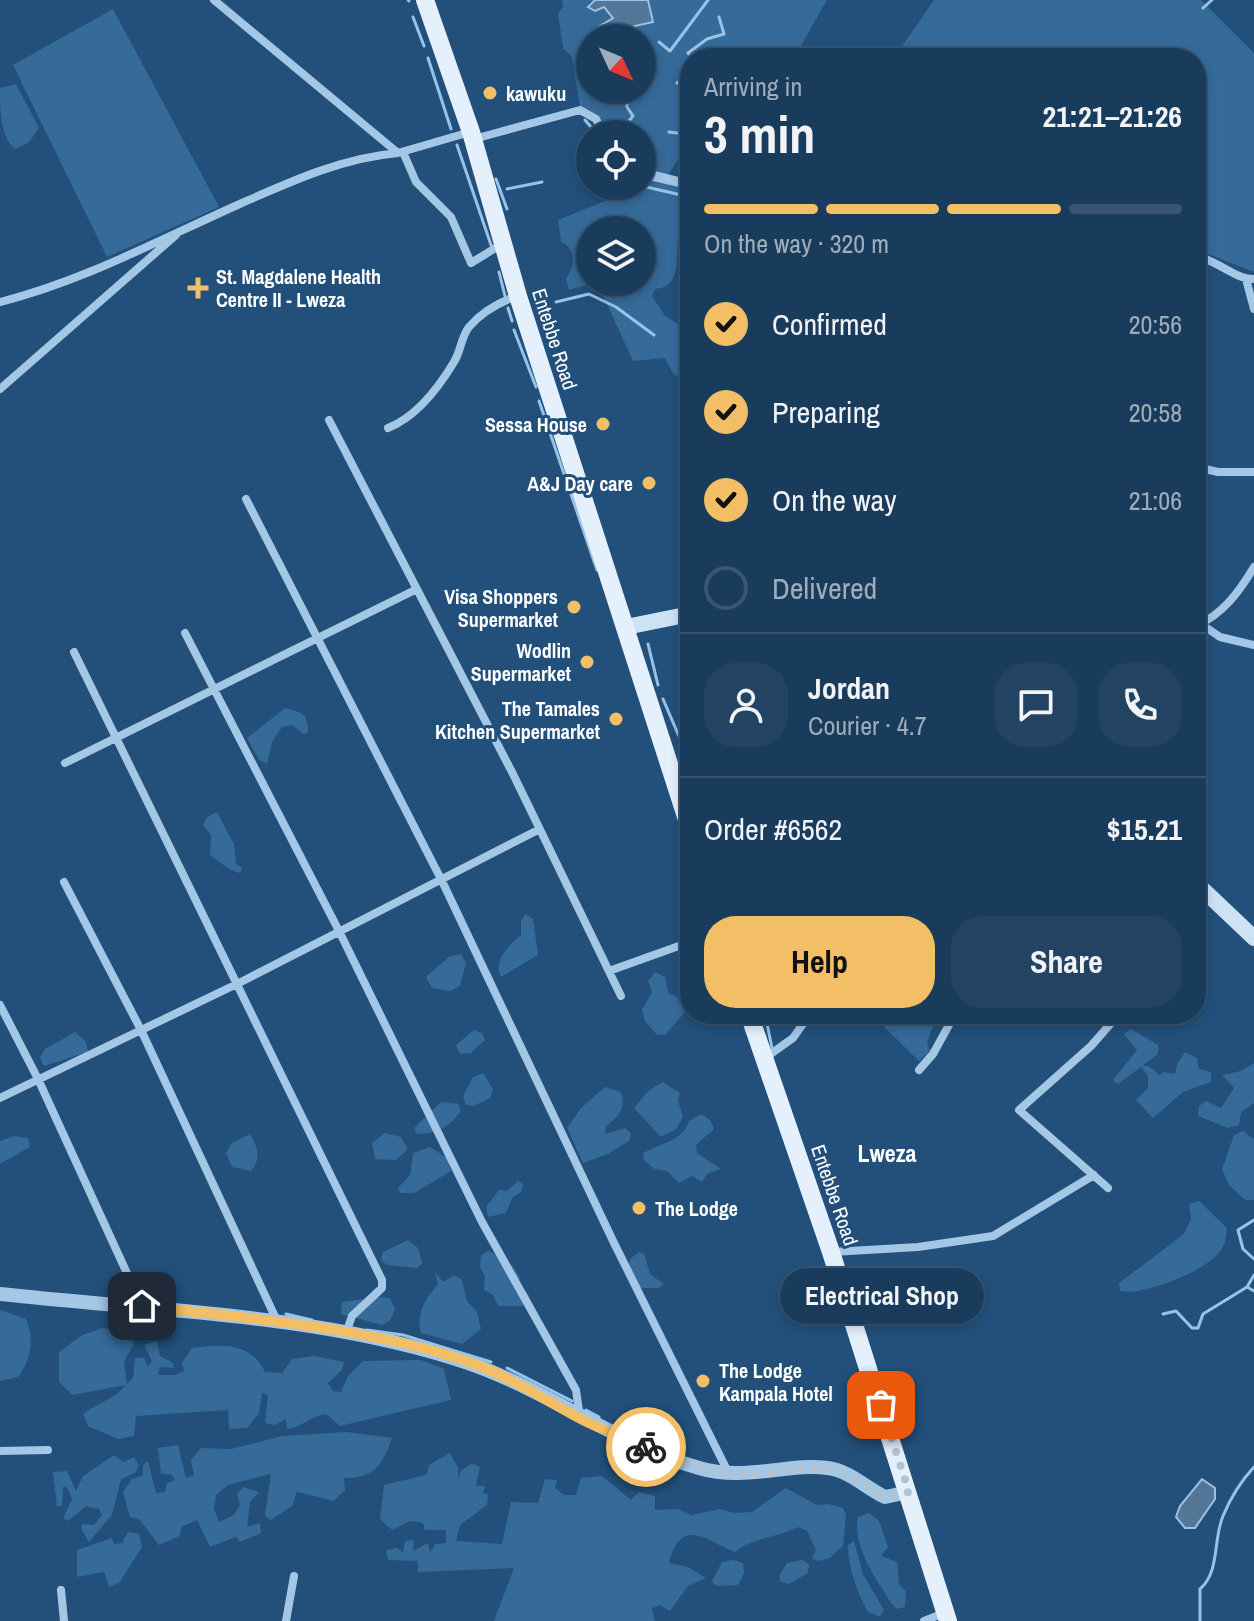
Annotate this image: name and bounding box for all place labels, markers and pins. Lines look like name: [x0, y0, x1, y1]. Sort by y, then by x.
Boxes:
place label: kawuku: [506, 80, 566, 107]
marker: kawuku: [481, 84, 499, 102]
place label: St. Magdalene Health Centre II - Lweza: [216, 263, 381, 313]
marker: St. Magdalene Health Centre II - Lweza: [187, 277, 209, 299]
place label: Sessa House: [485, 411, 587, 438]
marker: Sessa House: [594, 415, 612, 433]
place label: A&J Day care: [527, 470, 633, 497]
marker: A&J Day care: [640, 474, 658, 492]
place label: Visa Shoppers Supermarket: [444, 583, 559, 633]
marker: Visa Shoppers Supermarket: [565, 598, 583, 616]
place label: Wodlin Supermarket: [471, 637, 572, 687]
marker: Wodlin Supermarket: [578, 653, 596, 671]
place label: The Tamales Kitchen Supermarket: [435, 695, 601, 745]
marker: The Tamales Kitchen Supermarket: [607, 710, 625, 728]
place label: The Lodge: [655, 1195, 738, 1222]
marker: The Lodge: [630, 1199, 648, 1217]
callout: Electrical Shop: [779, 1269, 983, 1325]
pin: [108, 1272, 176, 1340]
place label: The Lodge Kampala Hotel: [719, 1357, 833, 1407]
pin: [847, 1371, 915, 1439]
marker: The Lodge Kampala Hotel: [694, 1372, 712, 1390]

